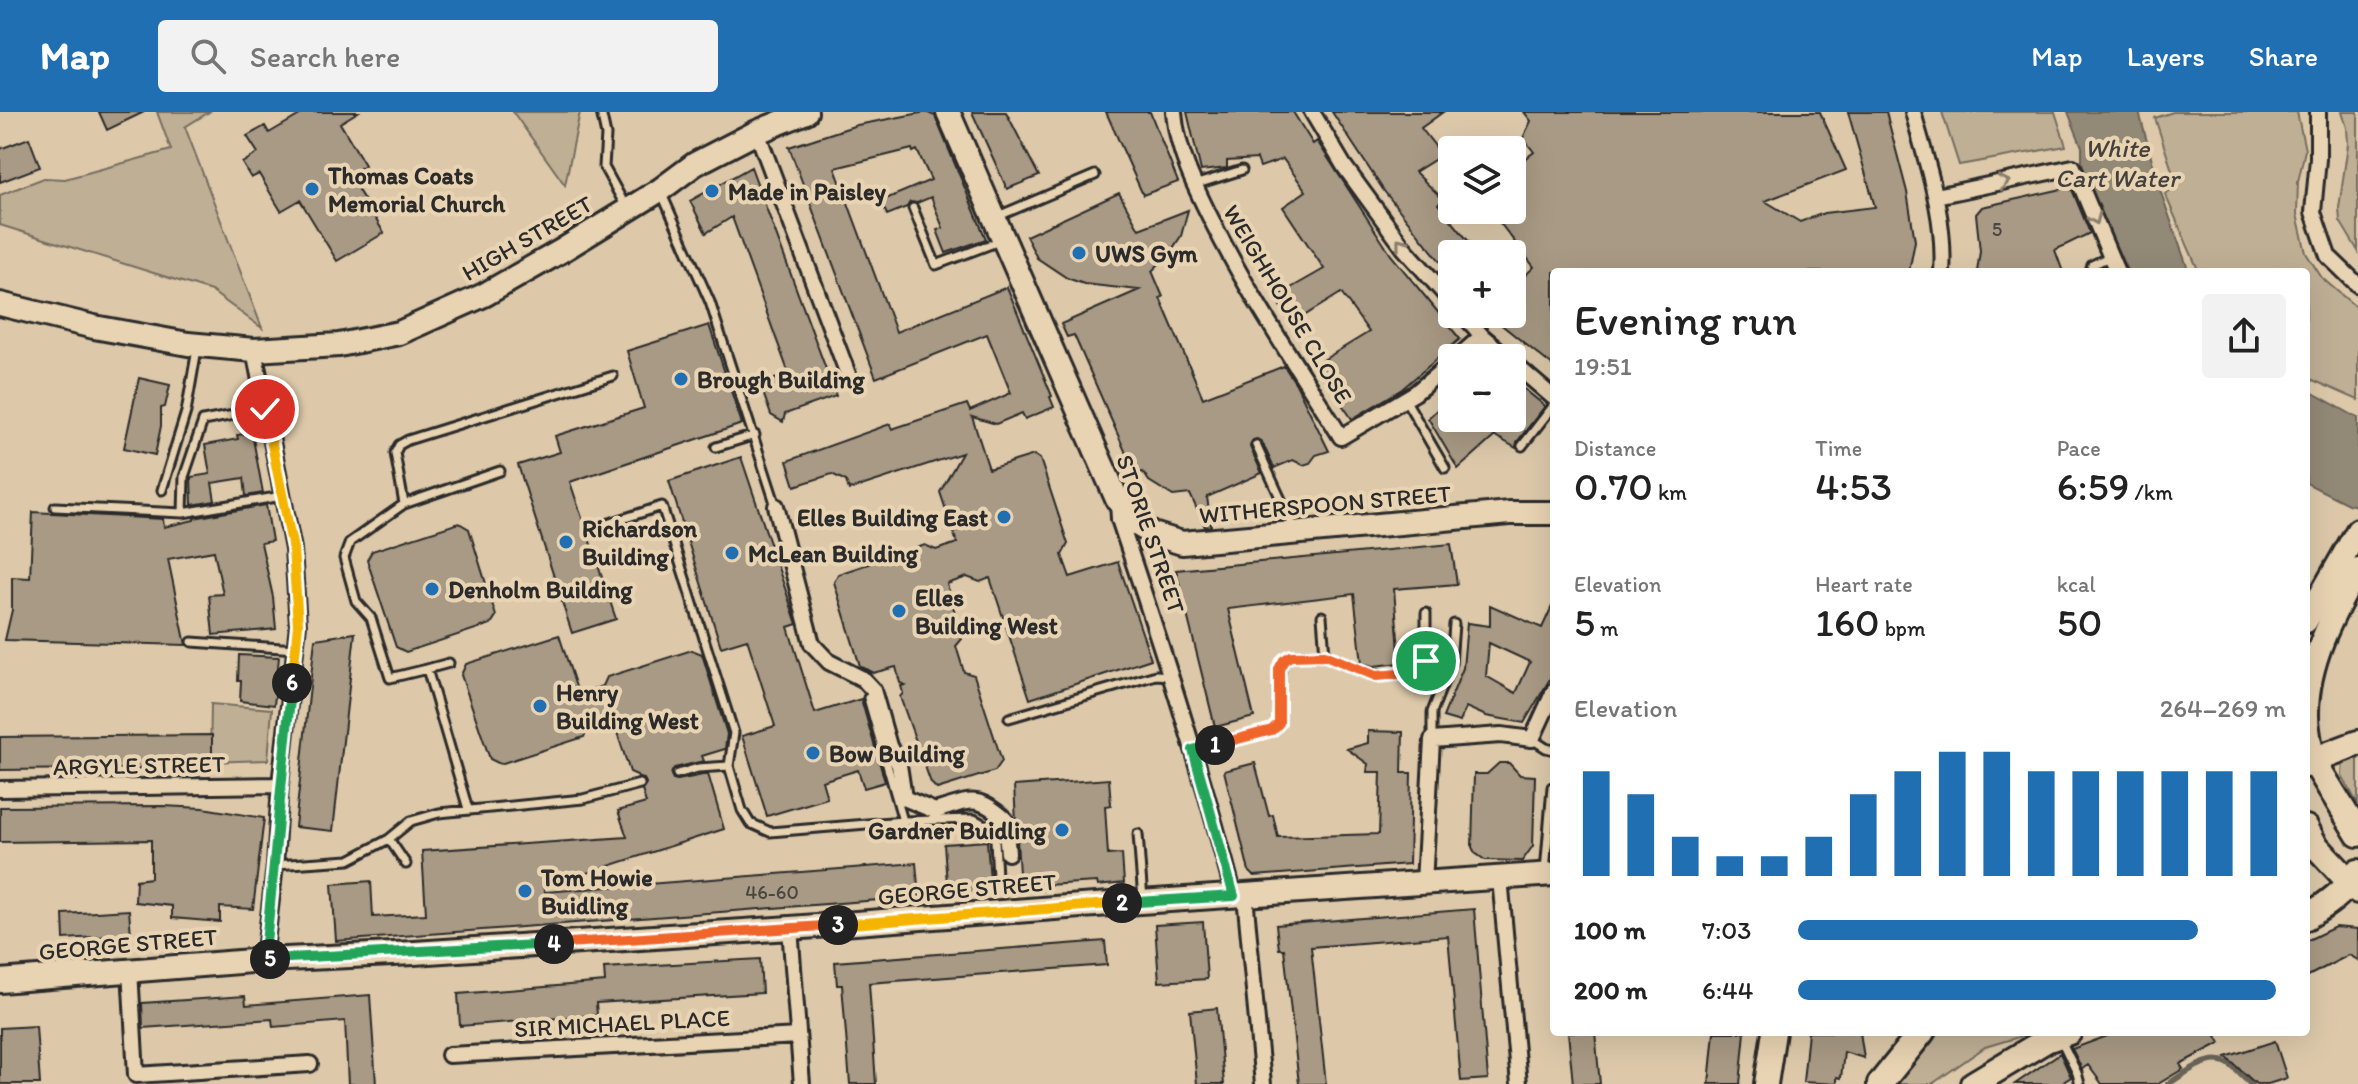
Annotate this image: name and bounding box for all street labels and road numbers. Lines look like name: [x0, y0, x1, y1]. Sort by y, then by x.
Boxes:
street label: HIGH STREET: [457, 189, 598, 287]
street label: WEIGHHOUSE CLOSE: [1217, 199, 1359, 409]
street label: STORIE STREET: [1110, 451, 1192, 618]
street label: WITHERSPOON STREET: [1198, 478, 1453, 529]
street label: ARGYLE STREET: [53, 749, 226, 781]
street label: GEORGE STREET: [876, 867, 1058, 911]
street label: GEORGE STREET: [37, 922, 219, 966]
street label: SIR MICHAEL PLACE: [514, 1003, 730, 1043]

